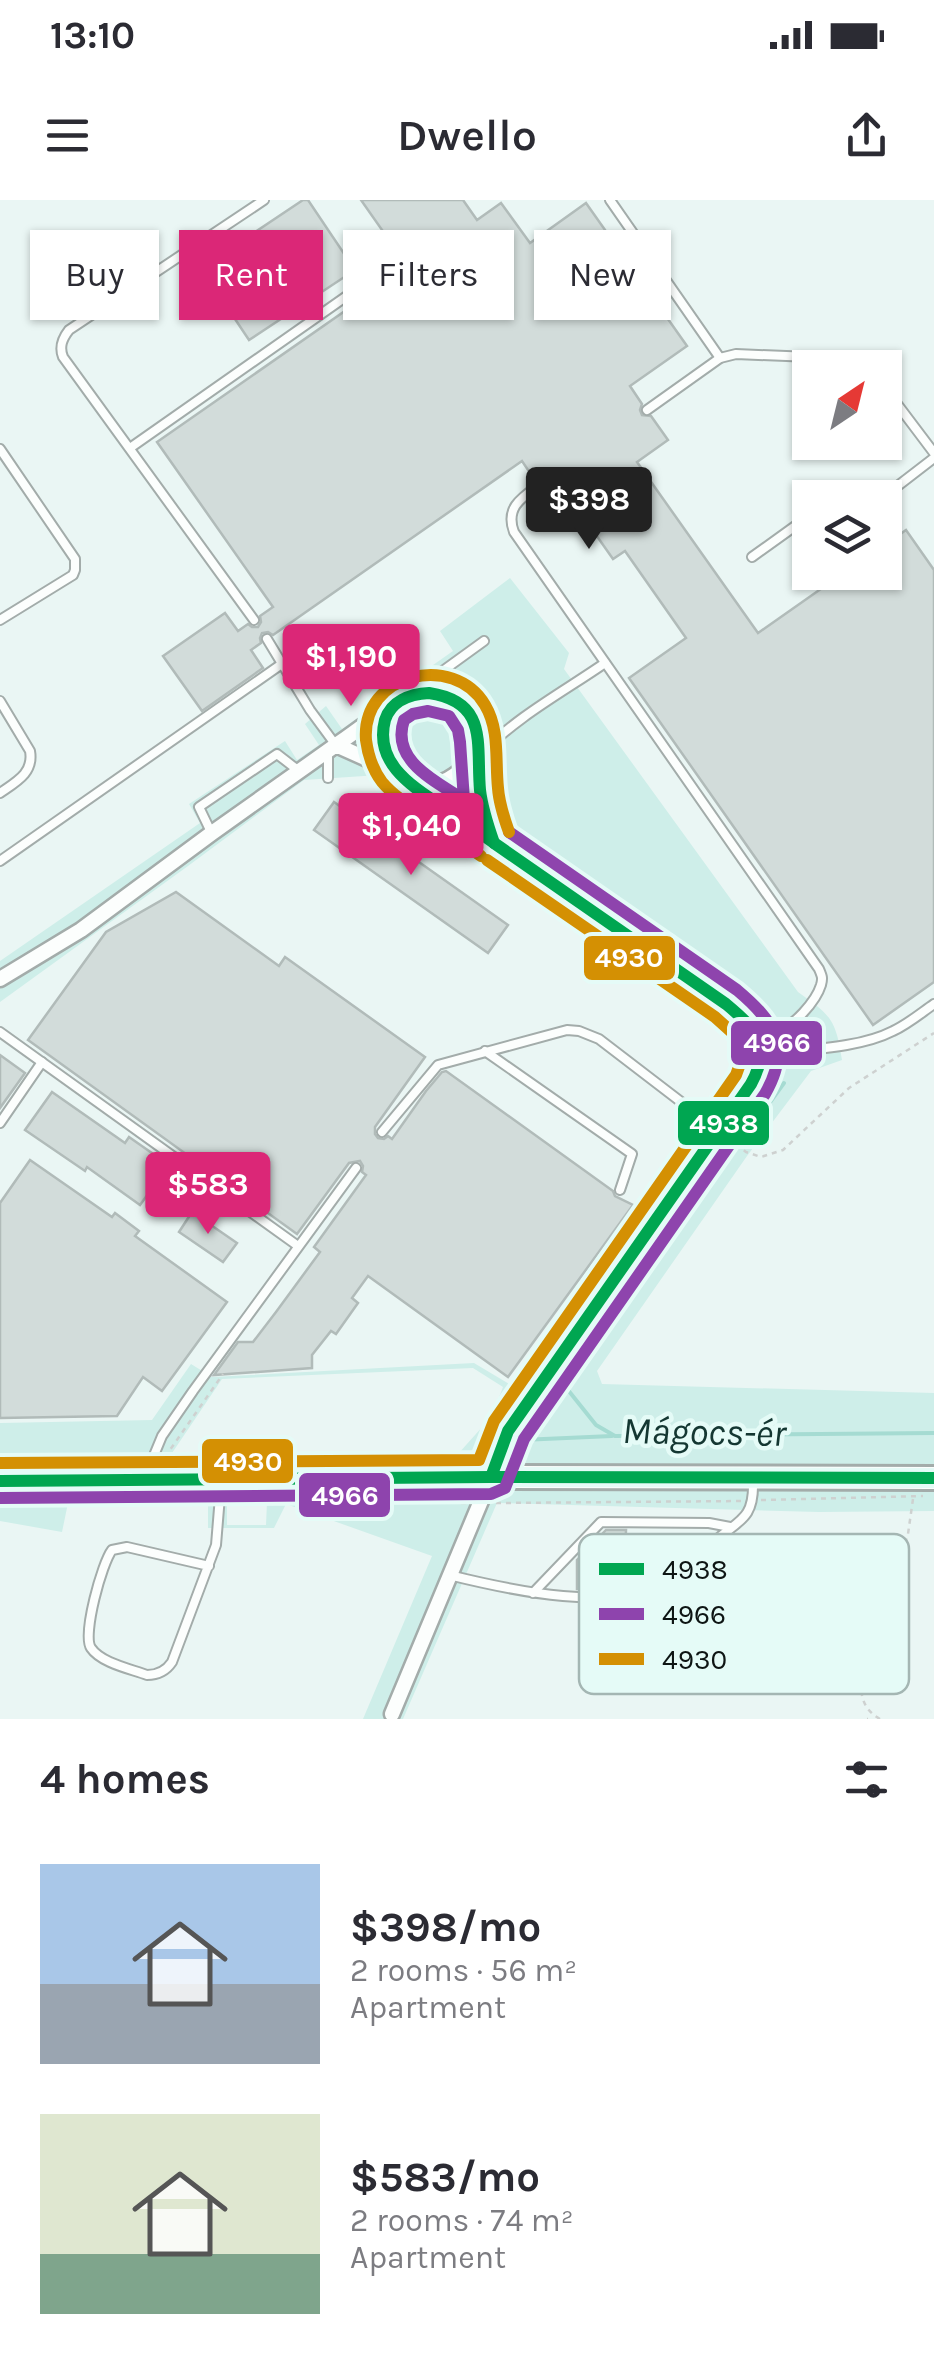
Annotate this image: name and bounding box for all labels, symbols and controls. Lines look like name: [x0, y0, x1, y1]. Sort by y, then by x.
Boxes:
text: 13:10: [50, 13, 135, 58]
icon: menu: [40, 108, 95, 163]
icon: share: [839, 108, 894, 163]
text: Dwello: [397, 109, 537, 161]
chip: Buy: [30, 230, 159, 320]
chip: Rent: [179, 230, 323, 320]
chip: Filters: [343, 230, 514, 320]
chip: New: [534, 230, 671, 320]
north arrow: [792, 350, 902, 460]
map controls: [792, 350, 902, 590]
pin: $398: [530, 467, 648, 552]
button: layers: [792, 480, 902, 590]
text: $398: [548, 481, 630, 518]
pin: $1,190: [270, 624, 432, 709]
text: $1,190: [305, 638, 397, 675]
pin: $1,040: [330, 793, 492, 878]
text: $1,040: [360, 807, 462, 844]
line badge: 4930: [582, 934, 677, 982]
text: 4930: [595, 941, 663, 974]
line badge: 4966: [729, 1019, 824, 1067]
text: 4966: [743, 1026, 811, 1059]
line badge: 4938: [676, 1099, 771, 1147]
text: 4938: [689, 1107, 759, 1140]
pin: $583: [149, 1152, 267, 1237]
text: $583: [167, 1166, 249, 1203]
water label: Mágocs-ér: [621, 1408, 788, 1456]
line badge: 4930: [200, 1437, 295, 1485]
text: 4930: [214, 1445, 282, 1478]
line badge: 4966: [297, 1471, 392, 1519]
text: 4966: [311, 1479, 379, 1512]
legend: [579, 1534, 909, 1694]
text: 4938: [662, 1553, 728, 1586]
text: 4966: [662, 1598, 726, 1631]
text: 4930: [662, 1643, 727, 1676]
icon: filters: [839, 1752, 894, 1807]
text: 4 homes: [40, 1754, 210, 1804]
text: $398/mo: [350, 1902, 541, 1952]
icon: home: [120, 1904, 240, 2024]
text: 2 rooms · 56 m²: [350, 1952, 577, 1989]
text: Apartment: [350, 1989, 506, 2026]
text: $583/mo: [350, 2152, 540, 2202]
icon: home: [120, 2154, 240, 2274]
text: 2 rooms · 74 m²: [350, 2202, 574, 2239]
text: Apartment: [350, 2239, 506, 2276]

